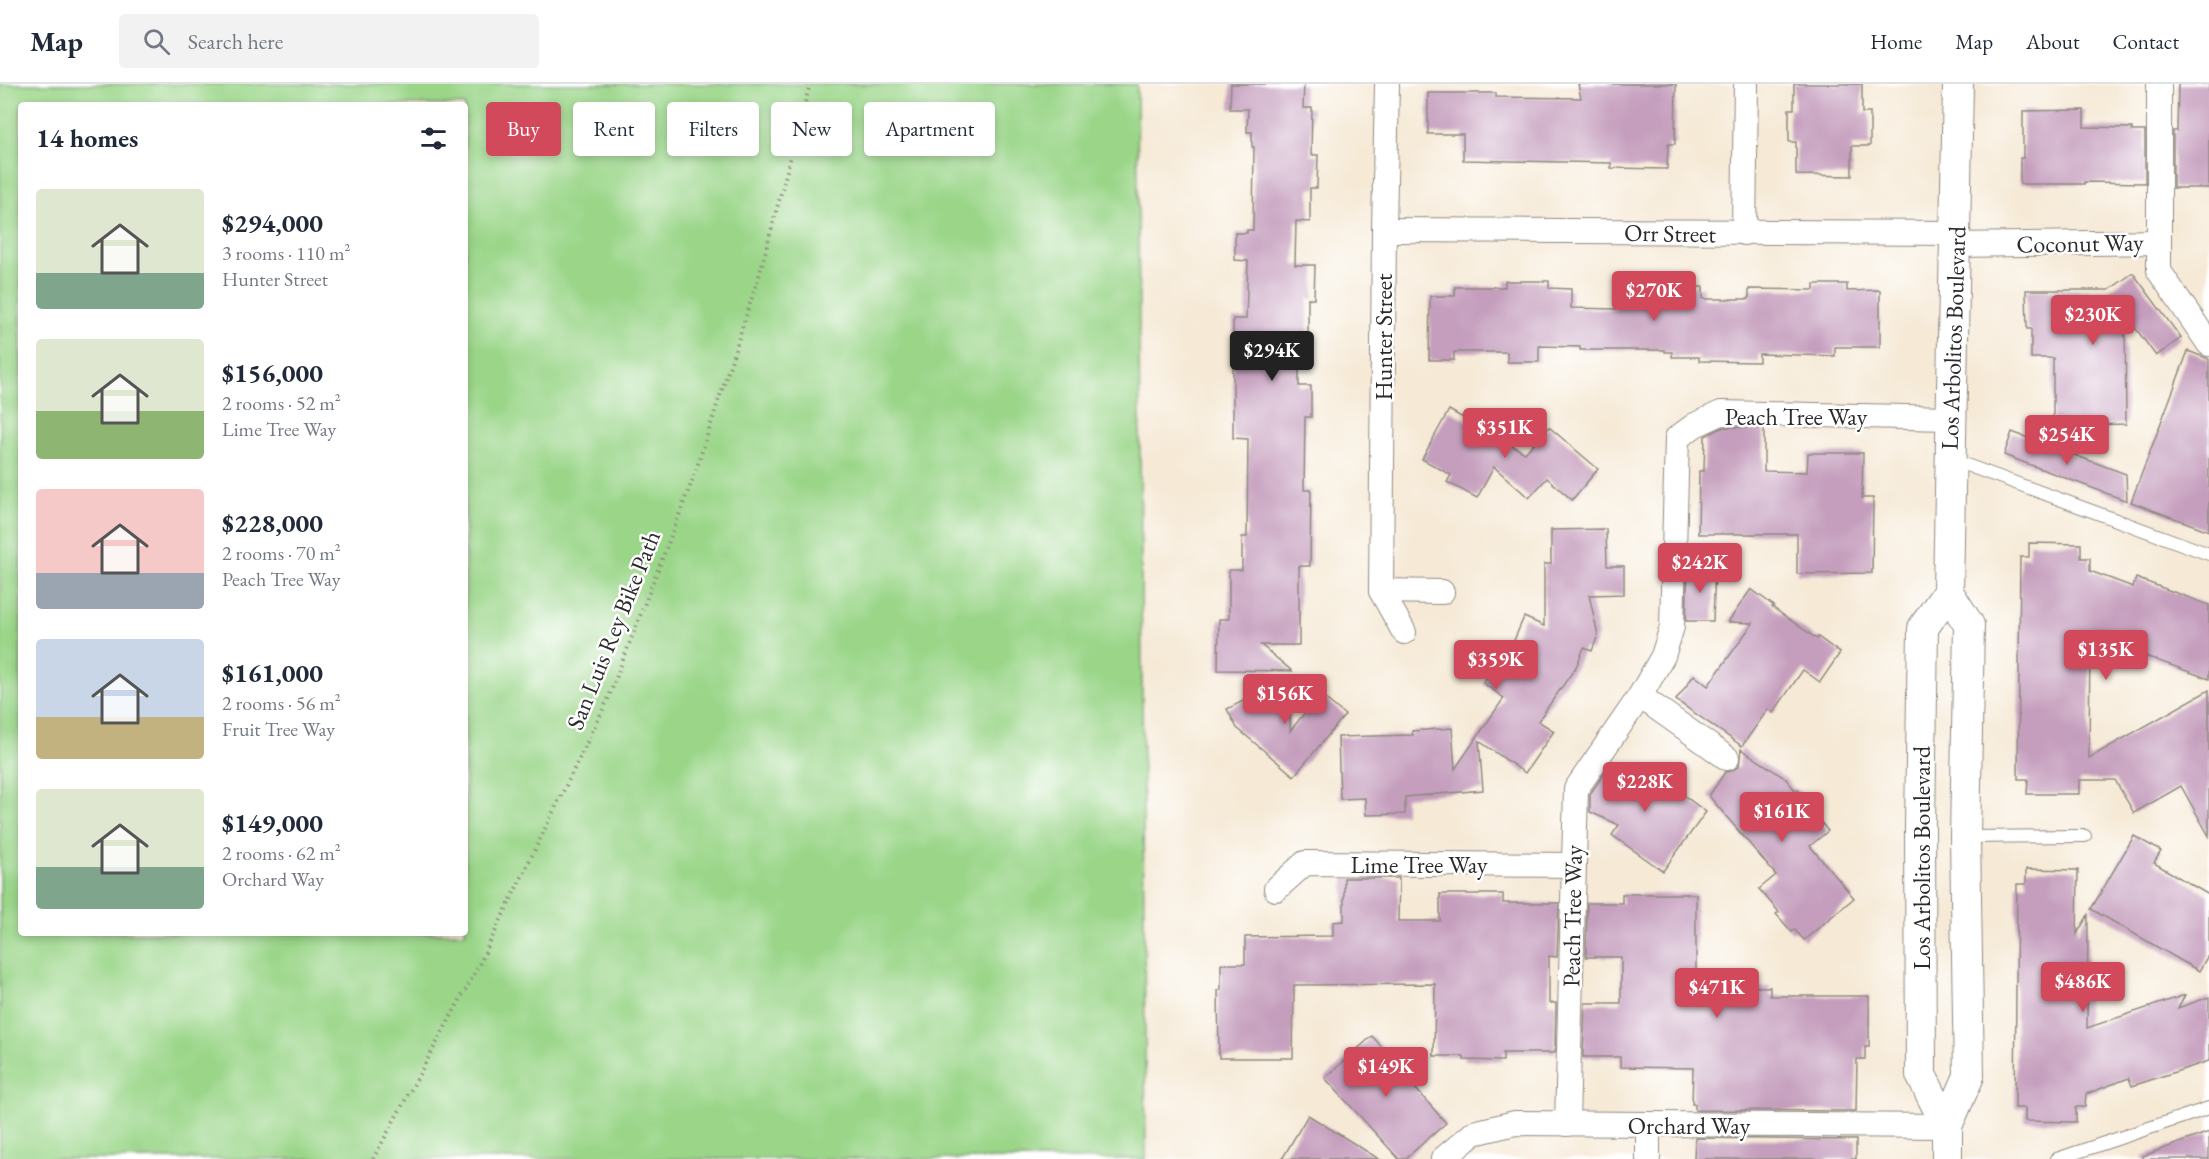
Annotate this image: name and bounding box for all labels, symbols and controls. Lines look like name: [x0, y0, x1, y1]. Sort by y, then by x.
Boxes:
search box: [119, 14, 539, 68]
text: Map: [30, 23, 83, 59]
icon: search: [140, 25, 173, 58]
text: Search here: [188, 27, 283, 56]
text: Home: [1870, 28, 1922, 55]
text: Map: [1955, 28, 1993, 55]
text: About: [2026, 28, 2079, 55]
text: Contact: [2112, 28, 2179, 55]
chip: Buy: [486, 102, 561, 156]
chip: Rent: [573, 102, 655, 156]
chip: Filters: [667, 102, 759, 156]
chip: New: [771, 102, 852, 156]
chip: Apartment: [864, 102, 995, 156]
text: 14 homes: [36, 121, 138, 155]
icon: filters: [417, 122, 450, 155]
text: $294,000: [222, 206, 323, 240]
icon: home: [84, 213, 156, 285]
street label: Orr Street: [1624, 217, 1717, 249]
street label: Los Arbolitos Boulevard: [1934, 225, 1972, 451]
street label: Coconut Way: [2016, 226, 2144, 260]
text: 3 rooms · 110 m²: [222, 240, 350, 266]
text: Hunter Street: [222, 266, 328, 292]
pin: $270K: [1612, 271, 1696, 322]
street label: Hunter Street: [1368, 273, 1399, 401]
text: $270K: [1626, 277, 1682, 303]
pin: $230K: [2051, 295, 2135, 346]
text: $230K: [2065, 301, 2121, 327]
pin: $294K: [1230, 331, 1314, 382]
text: $294K: [1244, 337, 1300, 363]
text: $156,000: [222, 356, 323, 390]
icon: home: [84, 363, 156, 435]
text: 2 rooms · 52 m²: [222, 390, 341, 416]
street label: Peach Tree Way: [1725, 401, 1868, 432]
pin: $351K: [1463, 408, 1547, 459]
text: $351K: [1477, 414, 1533, 440]
pin: $254K: [2025, 415, 2109, 466]
text: Lime Tree Way: [222, 416, 336, 442]
text: $254K: [2039, 421, 2095, 447]
text: $228,000: [222, 506, 323, 540]
icon: home: [84, 513, 156, 585]
street label: San Luis Rey Bike Path: [559, 526, 667, 734]
text: 2 rooms · 70 m²: [222, 540, 341, 566]
pin: $242K: [1658, 543, 1742, 594]
text: $242K: [1672, 549, 1728, 575]
text: Peach Tree Way: [222, 566, 341, 592]
pin: $135K: [2064, 630, 2148, 681]
text: $135K: [2078, 636, 2134, 662]
pin: $359K: [1454, 640, 1538, 691]
text: $359K: [1468, 646, 1524, 672]
text: $161,000: [222, 656, 323, 690]
icon: home: [84, 663, 156, 735]
pin: $156K: [1243, 674, 1327, 725]
text: $156K: [1257, 680, 1313, 706]
text: 2 rooms · 56 m²: [222, 690, 341, 716]
text: Fruit Tree Way: [222, 716, 335, 742]
street label: Los Arbolitos Boulevard: [1906, 745, 1937, 970]
pin: $228K: [1603, 762, 1687, 813]
text: $228K: [1617, 768, 1673, 794]
pin: $161K: [1740, 792, 1824, 843]
text: $161K: [1754, 798, 1810, 824]
text: $149,000: [222, 806, 323, 840]
icon: home: [84, 813, 156, 885]
text: 2 rooms · 62 m²: [222, 840, 341, 866]
street label: Peach Tree Way: [1555, 844, 1589, 987]
street label: Lime Tree Way: [1350, 849, 1488, 880]
text: Orchard Way: [222, 866, 324, 892]
pin: $486K: [2041, 962, 2125, 1013]
pin: $471K: [1675, 968, 1759, 1019]
text: $486K: [2055, 968, 2111, 994]
text: $471K: [1689, 974, 1745, 1000]
pin: $149K: [1344, 1047, 1428, 1098]
text: $149K: [1358, 1053, 1414, 1079]
street label: Orchard Way: [1628, 1110, 1751, 1141]

